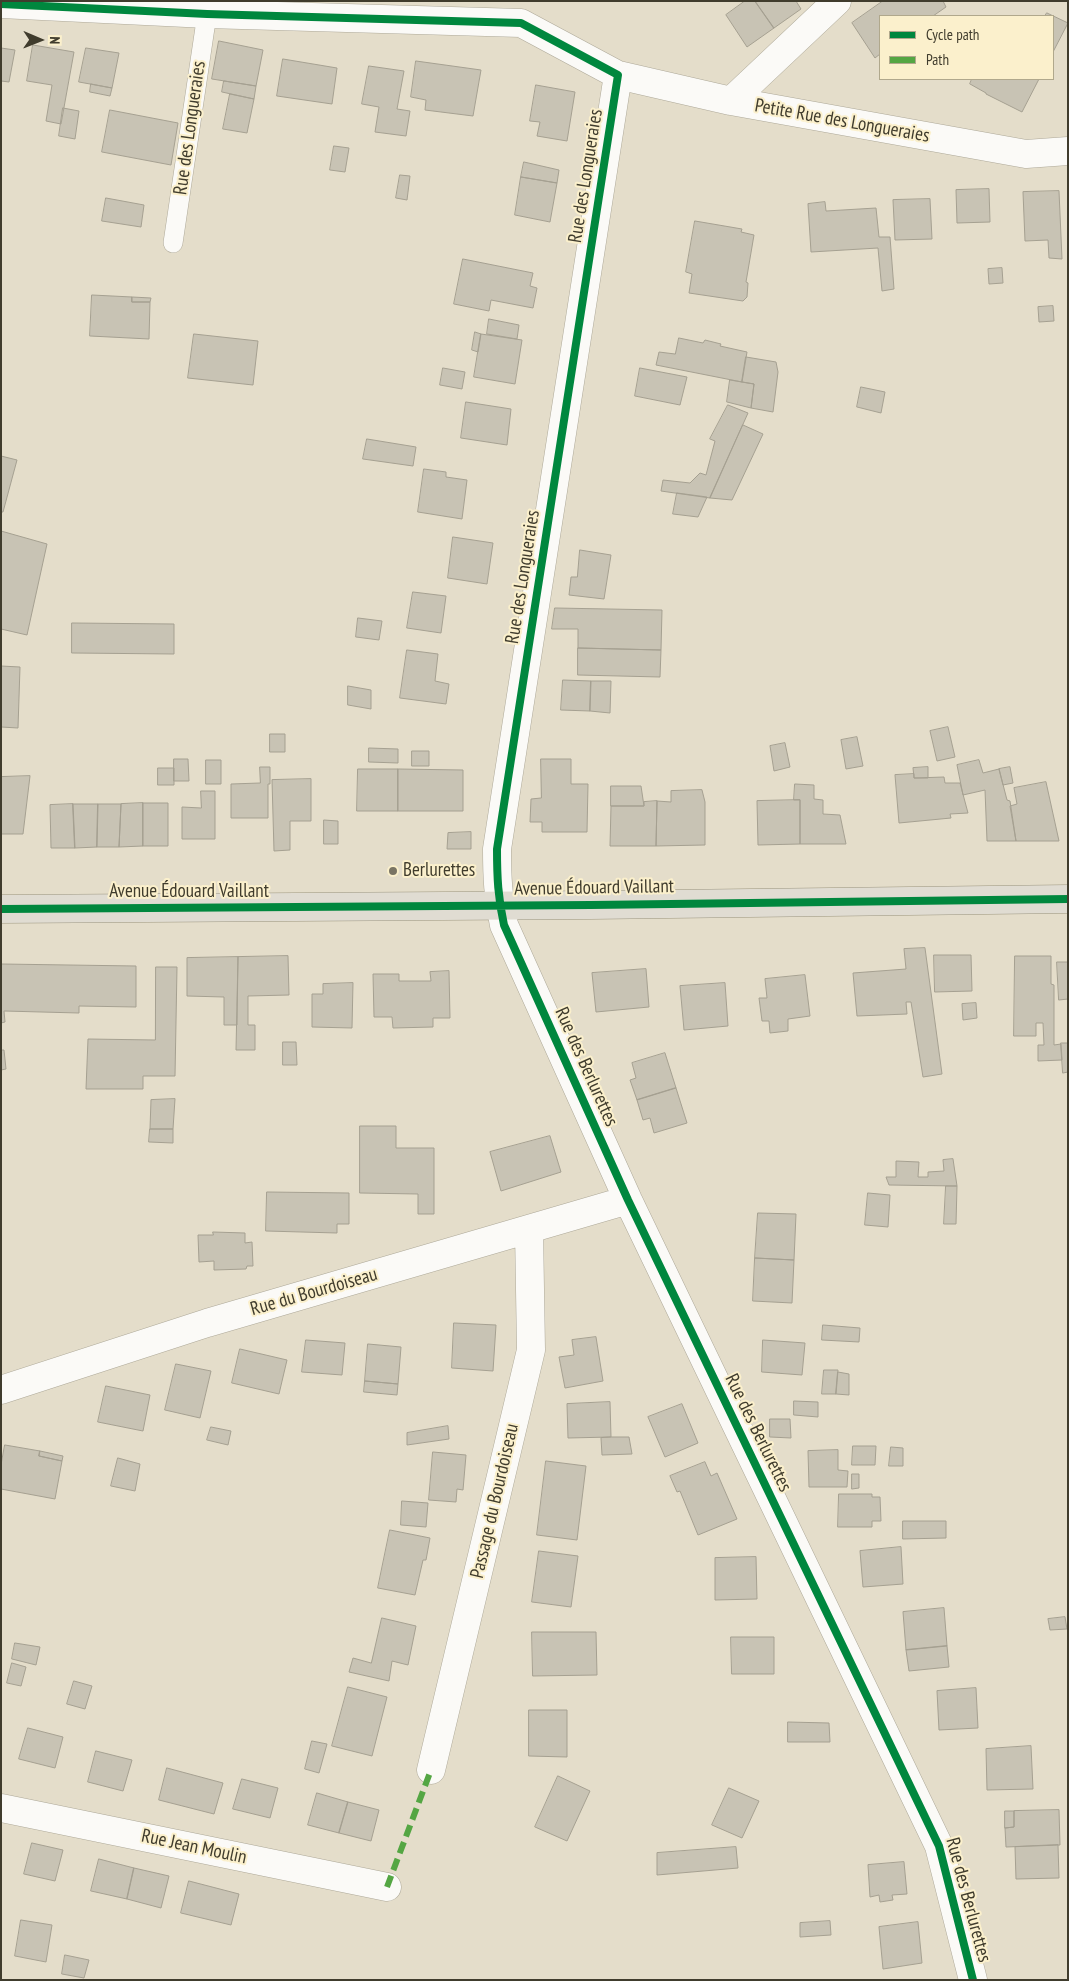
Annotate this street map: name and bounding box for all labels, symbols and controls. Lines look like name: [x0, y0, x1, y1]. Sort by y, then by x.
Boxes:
north arrow: [15, 15, 65, 65]
legend: [879, 15, 1054, 80]
text: Cycle path: [926, 25, 979, 44]
text: N: [46, 36, 64, 44]
text: Path: [926, 50, 949, 69]
street label: Rue des Longueraies: [169, 60, 211, 196]
street label: Petite Rue des Longueraies: [753, 94, 931, 148]
street label: Rue des Longueraies: [564, 108, 608, 244]
street label: Rue des Longueraies: [501, 509, 545, 645]
place label: Berlurettes: [403, 860, 475, 882]
marker: Berlurettes: [387, 865, 399, 877]
street label: Avenue Édouard Vaillant: [514, 875, 674, 901]
street label: Avenue Édouard Vaillant: [109, 881, 269, 903]
street label: Rue des Berlurettes: [550, 1004, 622, 1130]
street label: Rue du Bourdoiseau: [248, 1263, 380, 1321]
street label: Rue des Berlurettes: [720, 1370, 796, 1496]
street label: Passage du Bourdoiseau: [466, 1421, 524, 1581]
street label: Rue Jean Moulin: [139, 1825, 249, 1869]
street label: Rue des Berlurettes: [940, 1835, 996, 1965]

